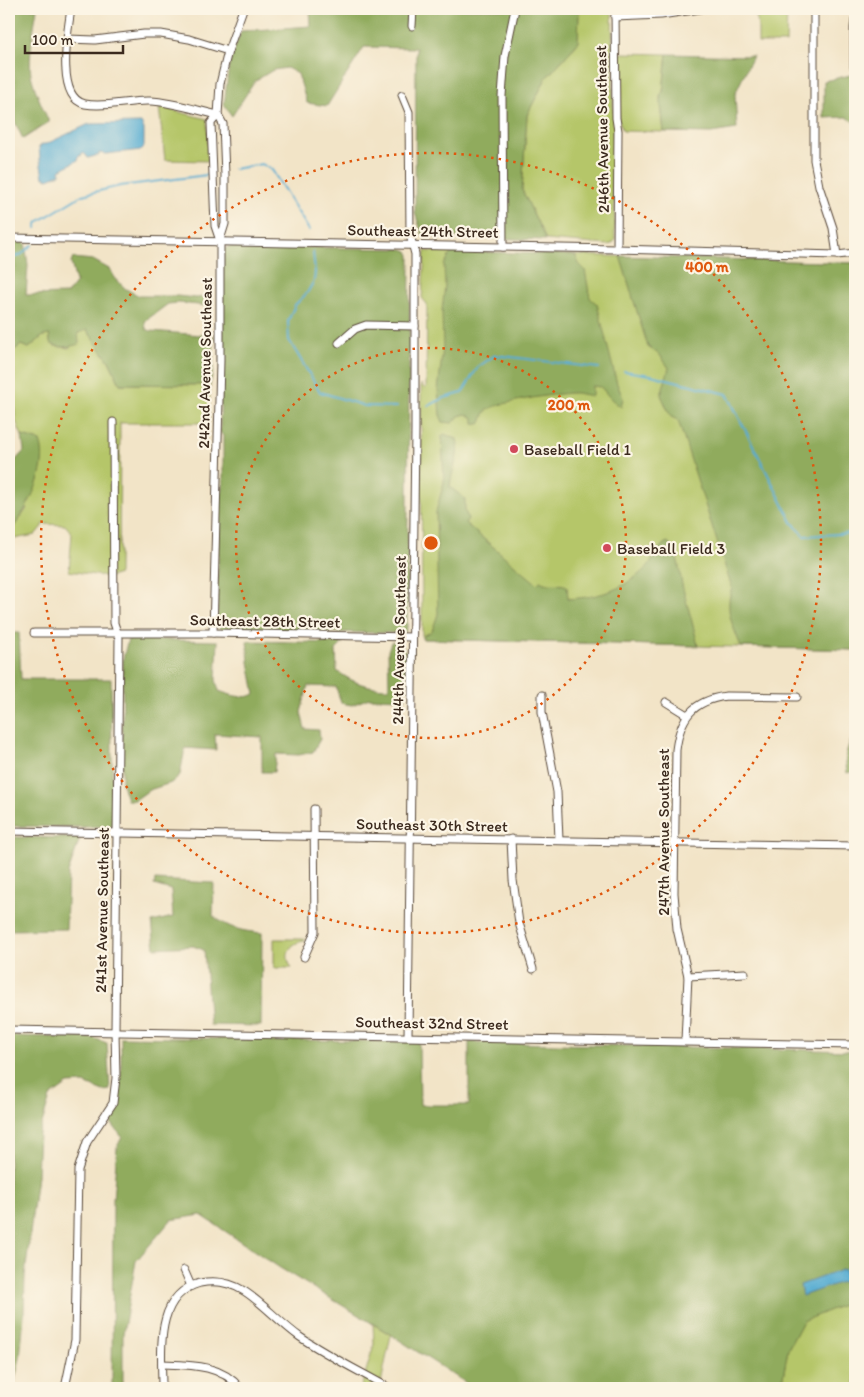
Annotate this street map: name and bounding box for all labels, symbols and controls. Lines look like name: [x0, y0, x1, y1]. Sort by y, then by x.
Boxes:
scale bar: [25, 22, 122, 54]
text: 100 m: [32, 31, 74, 49]
street label: 246th Avenue Southeast: [591, 45, 613, 213]
street label: Southeast 24th Street: [347, 220, 499, 242]
text: 400 m: [685, 258, 729, 276]
street label: 242nd Avenue Southeast: [194, 277, 216, 449]
text: 200 m: [548, 396, 591, 414]
place label: Baseball Field 1: [524, 440, 631, 459]
marker: Baseball Field 1: [508, 443, 520, 455]
centre of rings: [422, 534, 440, 552]
place label: Baseball Field 3: [617, 539, 725, 558]
marker: Baseball Field 3: [601, 542, 613, 554]
street label: 244th Avenue Southeast: [388, 555, 410, 725]
street label: Southeast 28th Street: [190, 610, 340, 632]
street label: 247th Avenue Southeast: [654, 748, 673, 916]
street label: Southeast 30th Street: [356, 814, 508, 836]
street label: 241st Avenue Southeast: [91, 827, 113, 993]
street label: Southeast 32nd Street: [355, 1012, 509, 1034]

